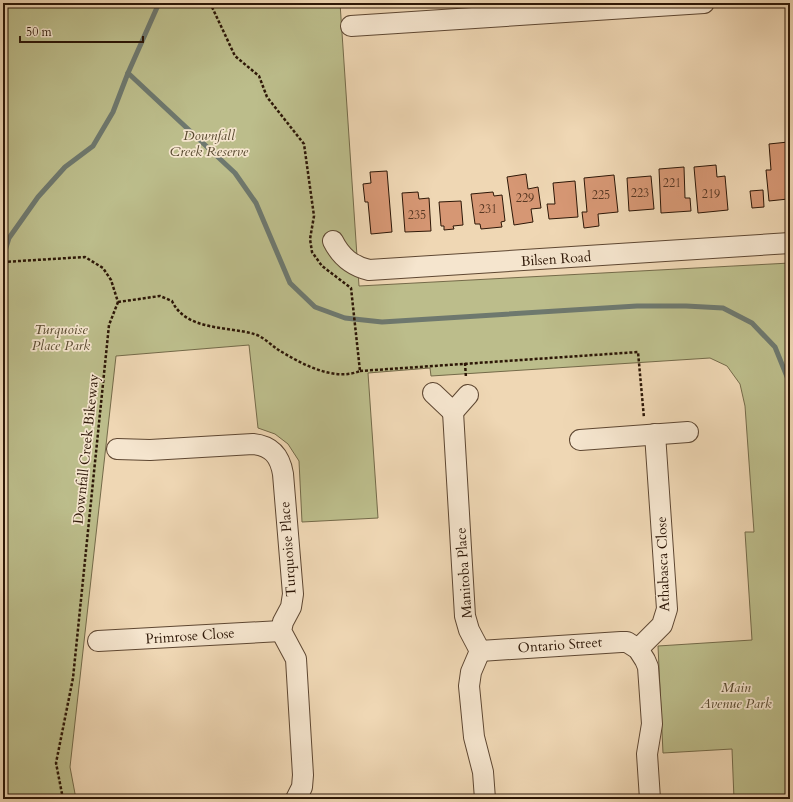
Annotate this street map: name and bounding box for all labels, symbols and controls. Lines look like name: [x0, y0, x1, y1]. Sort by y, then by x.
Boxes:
scale bar: [20, 18, 143, 44]
text: 50 m: [26, 24, 53, 40]
park label: Downfall Creek Reserve: [170, 126, 249, 161]
house number: 221: [663, 175, 681, 191]
house number: 223: [631, 185, 649, 201]
house number: 219: [702, 186, 720, 202]
house number: 225: [592, 187, 610, 203]
house number: 229: [516, 190, 534, 206]
house number: 231: [479, 201, 497, 217]
house number: 235: [408, 207, 426, 223]
street label: Bilsen Road: [520, 247, 592, 271]
park label: Turquoise Place Park: [32, 320, 90, 355]
street label: Downfall Creek Bikeway: [69, 372, 103, 525]
street label: Turquoise Place: [275, 501, 301, 597]
street label: Athabasca Close: [652, 516, 674, 612]
street label: Manitoba Place: [451, 527, 477, 619]
street label: Primrose Close: [145, 623, 235, 649]
street label: Ontario Street: [517, 633, 603, 657]
park label: Main Avenue Park: [699, 678, 772, 713]

